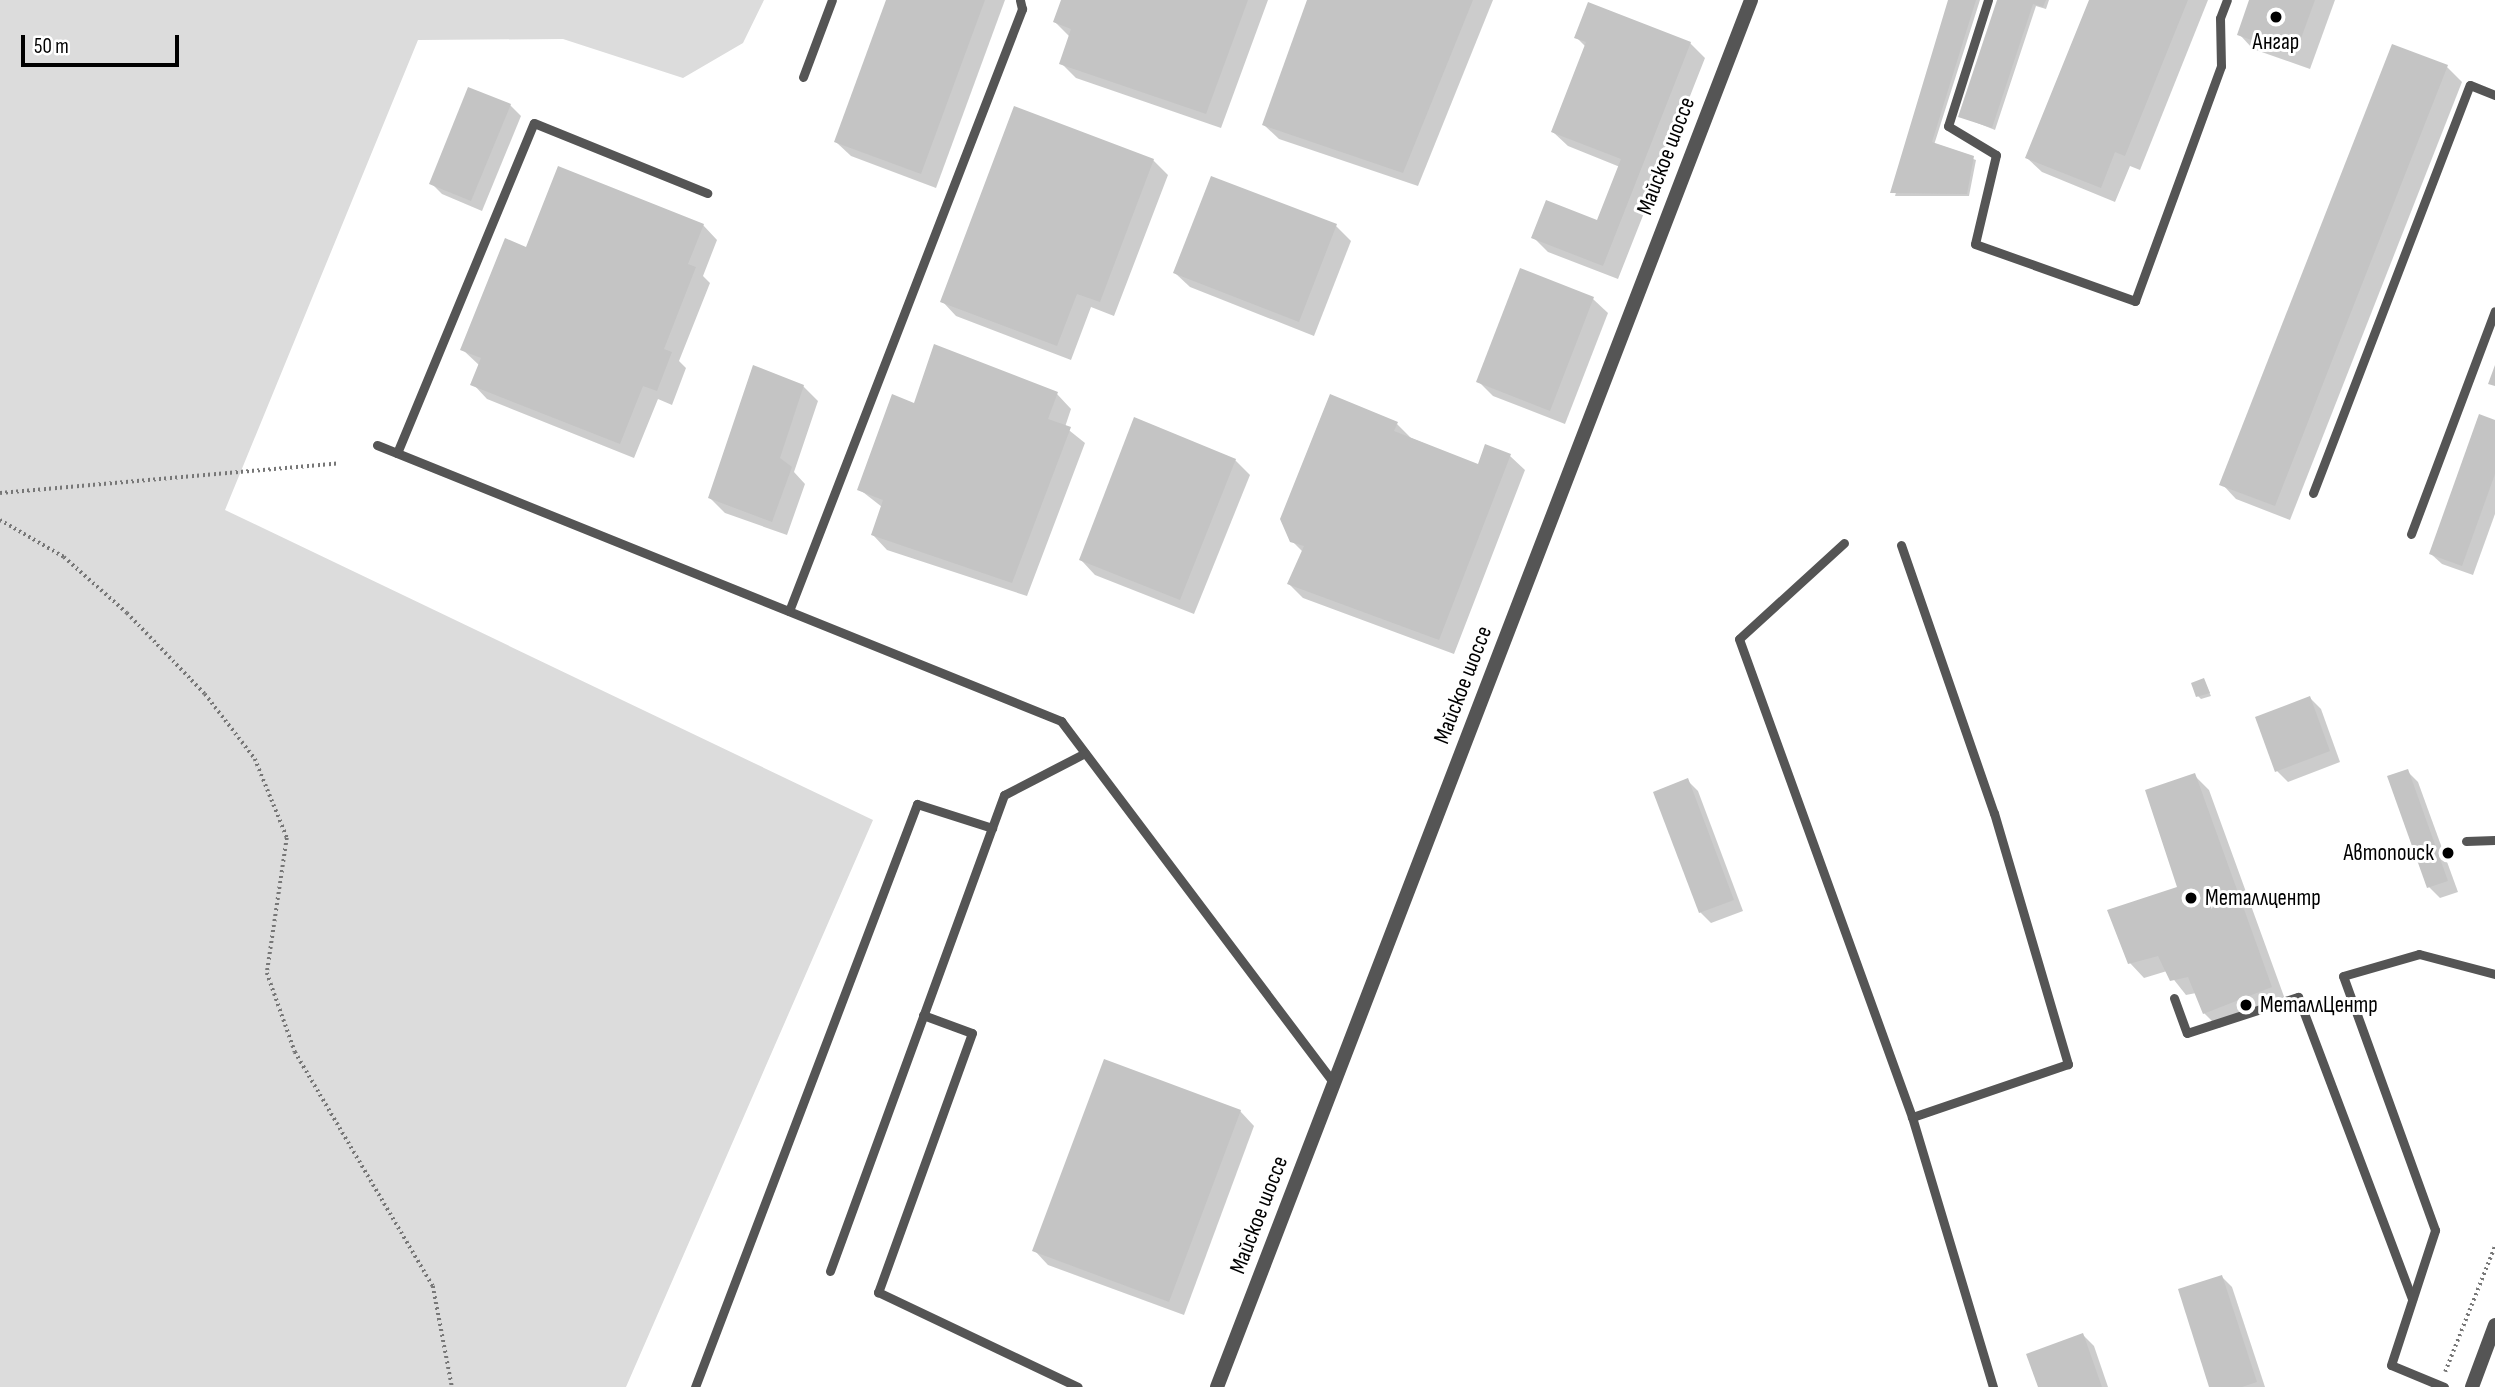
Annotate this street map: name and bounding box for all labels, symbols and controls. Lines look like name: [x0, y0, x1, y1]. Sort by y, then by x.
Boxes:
marker: Ангар: [2268, 9, 2284, 25]
scale bar: [24, 21, 182, 65]
place label: Ангар: [2253, 28, 2299, 56]
text: 50 m: [34, 34, 69, 59]
street label: Майское шоссе: [1631, 93, 1701, 219]
street label: Майское шоссе: [1428, 622, 1498, 748]
place label: Автопоиск: [2344, 839, 2434, 867]
marker: Автопоиск: [2440, 845, 2456, 861]
place label: Металлцентр: [2205, 884, 2321, 912]
marker: Металлцентр: [2183, 890, 2199, 906]
place label: МеталлЦентр: [2260, 991, 2378, 1019]
marker: МеталлЦентр: [2238, 997, 2254, 1013]
street label: Майское шоссе: [1224, 1152, 1294, 1278]

